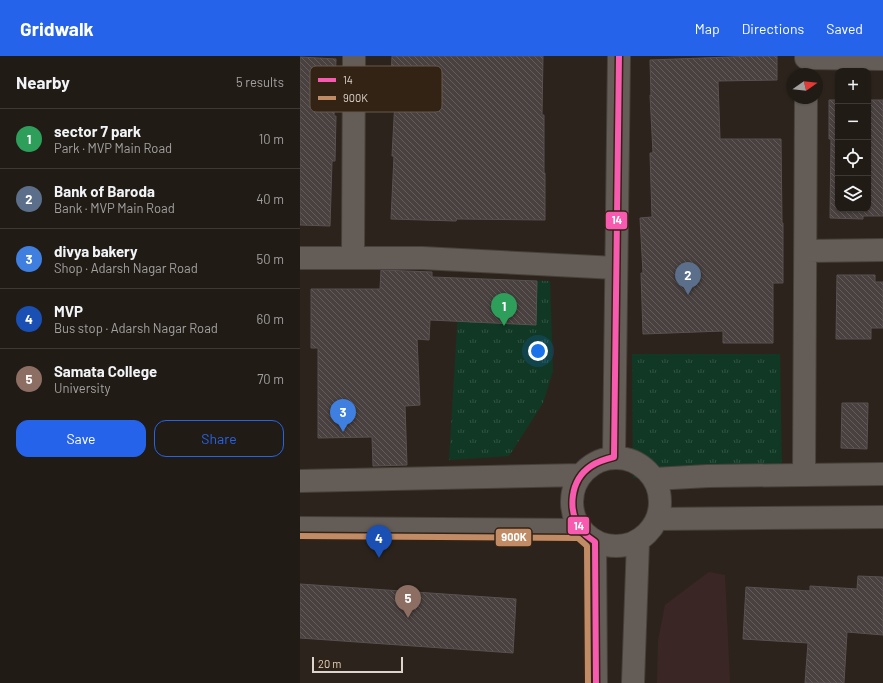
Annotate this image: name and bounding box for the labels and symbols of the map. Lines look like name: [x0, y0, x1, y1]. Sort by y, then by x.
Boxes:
legend: [310, 66, 442, 112]
north arrow: [787, 68, 823, 104]
text: 14: [343, 73, 353, 86]
text: 900K: [343, 91, 368, 104]
line badge: 14: [605, 211, 628, 230]
text: 14: [612, 213, 623, 226]
pin: 2: [675, 262, 701, 295]
pin: 1: [491, 293, 517, 326]
your location: [528, 341, 548, 361]
pin: 3: [330, 399, 356, 432]
line badge: 14: [567, 516, 590, 535]
text: 14: [574, 519, 585, 532]
pin: 4: [366, 525, 392, 558]
line badge: 900K: [495, 528, 532, 547]
text: 900K: [501, 530, 527, 543]
pin: 5: [395, 585, 421, 618]
scale bar: [312, 655, 403, 674]

